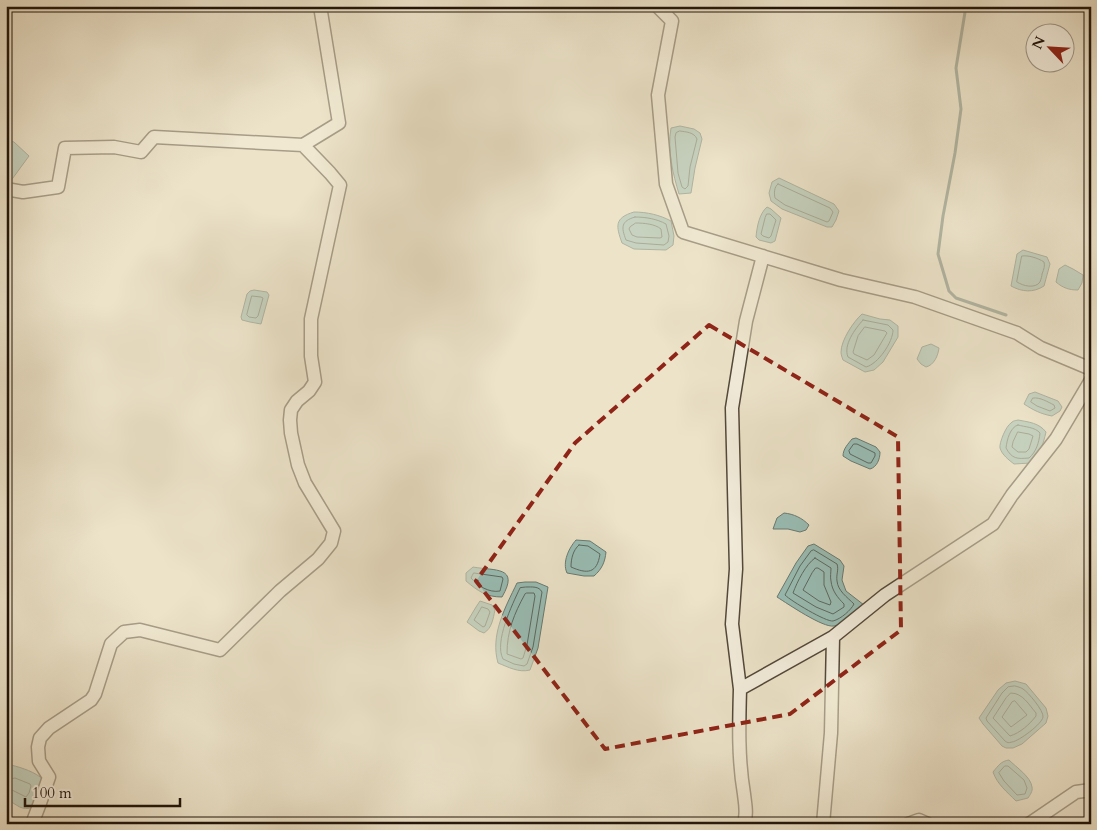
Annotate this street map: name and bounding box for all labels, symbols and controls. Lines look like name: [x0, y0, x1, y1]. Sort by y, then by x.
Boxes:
north arrow: [1024, 22, 1074, 72]
text: N: [1027, 33, 1050, 52]
scale bar: [25, 775, 180, 807]
text: 100 m: [32, 783, 72, 803]

